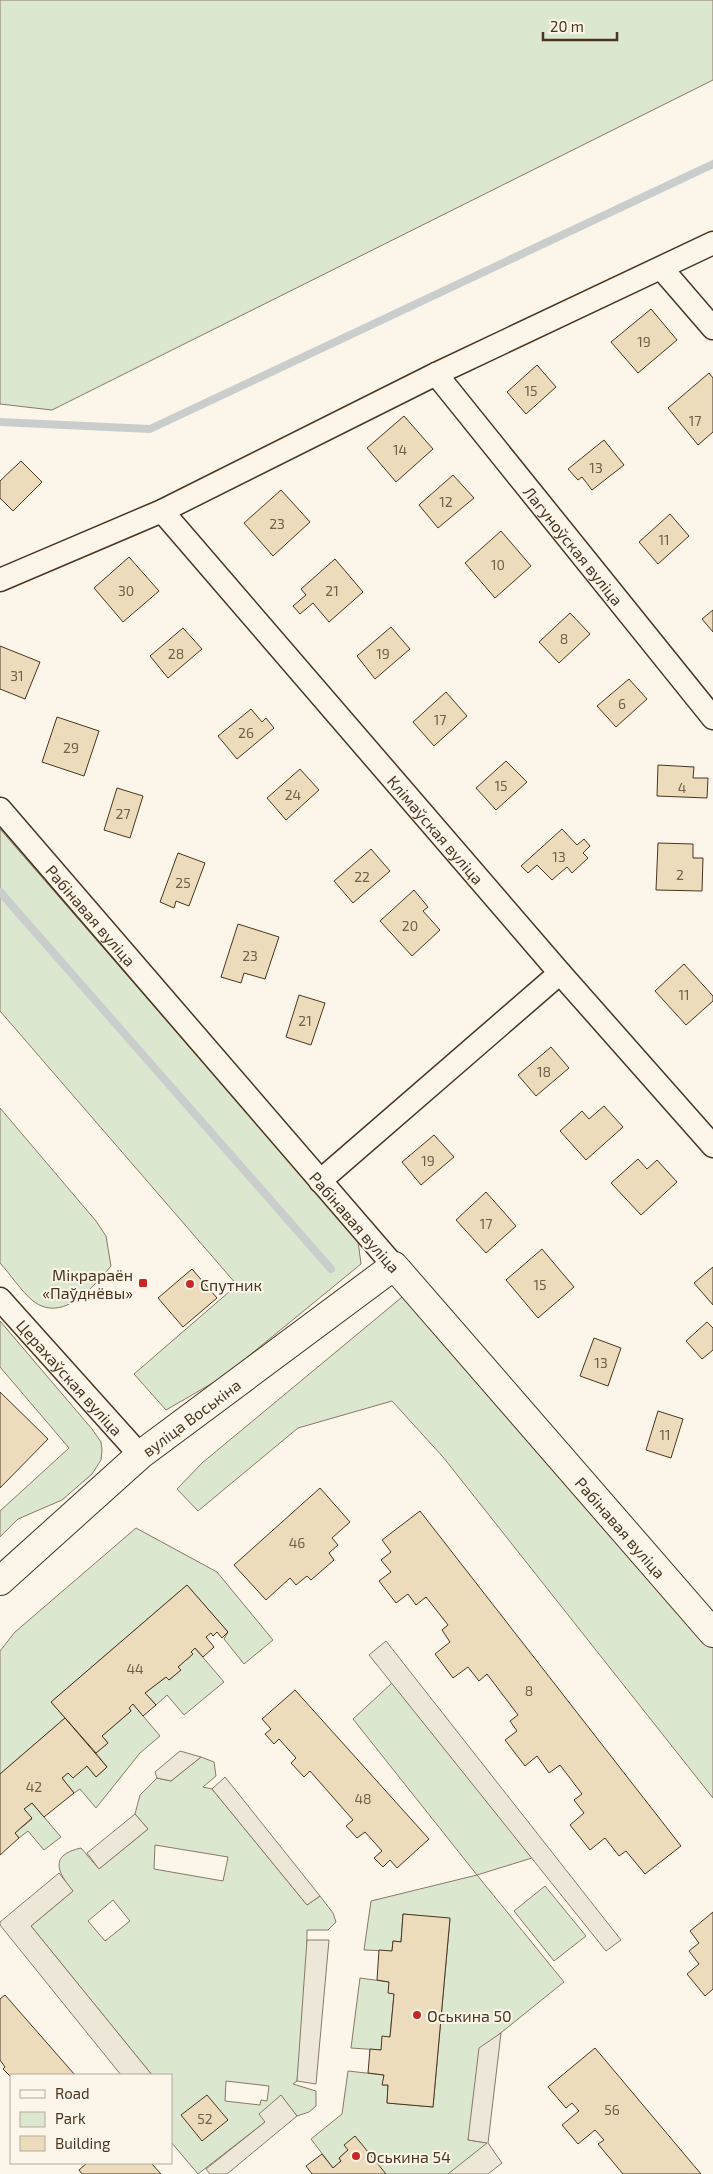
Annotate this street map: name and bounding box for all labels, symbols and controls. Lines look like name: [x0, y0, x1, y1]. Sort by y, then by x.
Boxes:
scale bar: [543, 10, 617, 42]
text: 20 m: [550, 17, 584, 35]
house number: 19: [637, 333, 651, 350]
house number: 15: [524, 382, 538, 399]
house number: 17: [689, 412, 701, 429]
house number: 14: [393, 441, 407, 458]
house number: 13: [589, 459, 603, 476]
street label: Лагуноўская вуліца: [520, 482, 628, 609]
house number: 12: [439, 493, 453, 510]
house number: 23: [269, 515, 285, 532]
house number: 11: [658, 531, 670, 548]
house number: 10: [491, 556, 505, 573]
house number: 30: [118, 582, 134, 599]
house number: 21: [325, 582, 339, 599]
house number: 8: [560, 630, 568, 647]
house number: 28: [168, 645, 184, 662]
house number: 19: [376, 645, 390, 662]
house number: 31: [10, 667, 24, 684]
house number: 6: [618, 695, 626, 712]
house number: 17: [434, 711, 446, 728]
house number: 26: [238, 724, 254, 741]
house number: 29: [63, 739, 79, 756]
street label: Клімаўская вуліца: [384, 771, 488, 888]
house number: 15: [494, 777, 508, 794]
house number: 4: [678, 779, 686, 796]
house number: 24: [285, 786, 301, 803]
house number: 27: [115, 805, 131, 822]
house number: 13: [552, 848, 566, 865]
street label: Рабінавая вуліца: [42, 860, 140, 970]
house number: 2: [676, 866, 684, 883]
house number: 22: [354, 868, 370, 885]
house number: 25: [175, 874, 191, 891]
house number: 20: [402, 917, 418, 934]
house number: 23: [242, 947, 258, 964]
house number: 11: [678, 986, 690, 1003]
house number: 21: [298, 1012, 312, 1029]
house number: 18: [537, 1063, 551, 1080]
house number: 19: [421, 1152, 435, 1169]
street label: Рабінавая вуліца: [305, 1168, 404, 1277]
house number: 17: [480, 1215, 492, 1232]
place label: Мікрараён «Паўднёвы»: [42, 1265, 133, 1303]
place label: Спутник: [200, 1275, 262, 1295]
house number: 15: [533, 1276, 547, 1293]
marker: Мікрараён «Паўднёвы»: [137, 1277, 149, 1289]
marker: Спутник: [184, 1278, 196, 1290]
street label: Церахаўская вуліца: [13, 1315, 127, 1439]
house number: 13: [594, 1354, 608, 1371]
street label: вуліца Воськіна: [138, 1374, 244, 1460]
house number: 11: [659, 1426, 671, 1443]
street label: Рабінавая вуліца: [572, 1473, 670, 1582]
house number: 46: [289, 1534, 305, 1551]
house number: 44: [126, 1660, 144, 1677]
house number: 8: [525, 1682, 533, 1699]
house number: 42: [26, 1778, 42, 1795]
house number: 48: [354, 1790, 372, 1807]
place label: Оськина 50: [427, 2006, 512, 2025]
marker: Оськина 50: [411, 2009, 423, 2021]
legend: [10, 2074, 172, 2164]
text: Road: [55, 2084, 90, 2102]
house number: 56: [604, 2101, 620, 2118]
text: Park: [55, 2109, 86, 2127]
house number: 52: [197, 2110, 213, 2127]
text: Building: [55, 2134, 111, 2152]
place label: Оськина 54: [366, 2147, 451, 2166]
marker: Оськина 54: [350, 2150, 362, 2162]

